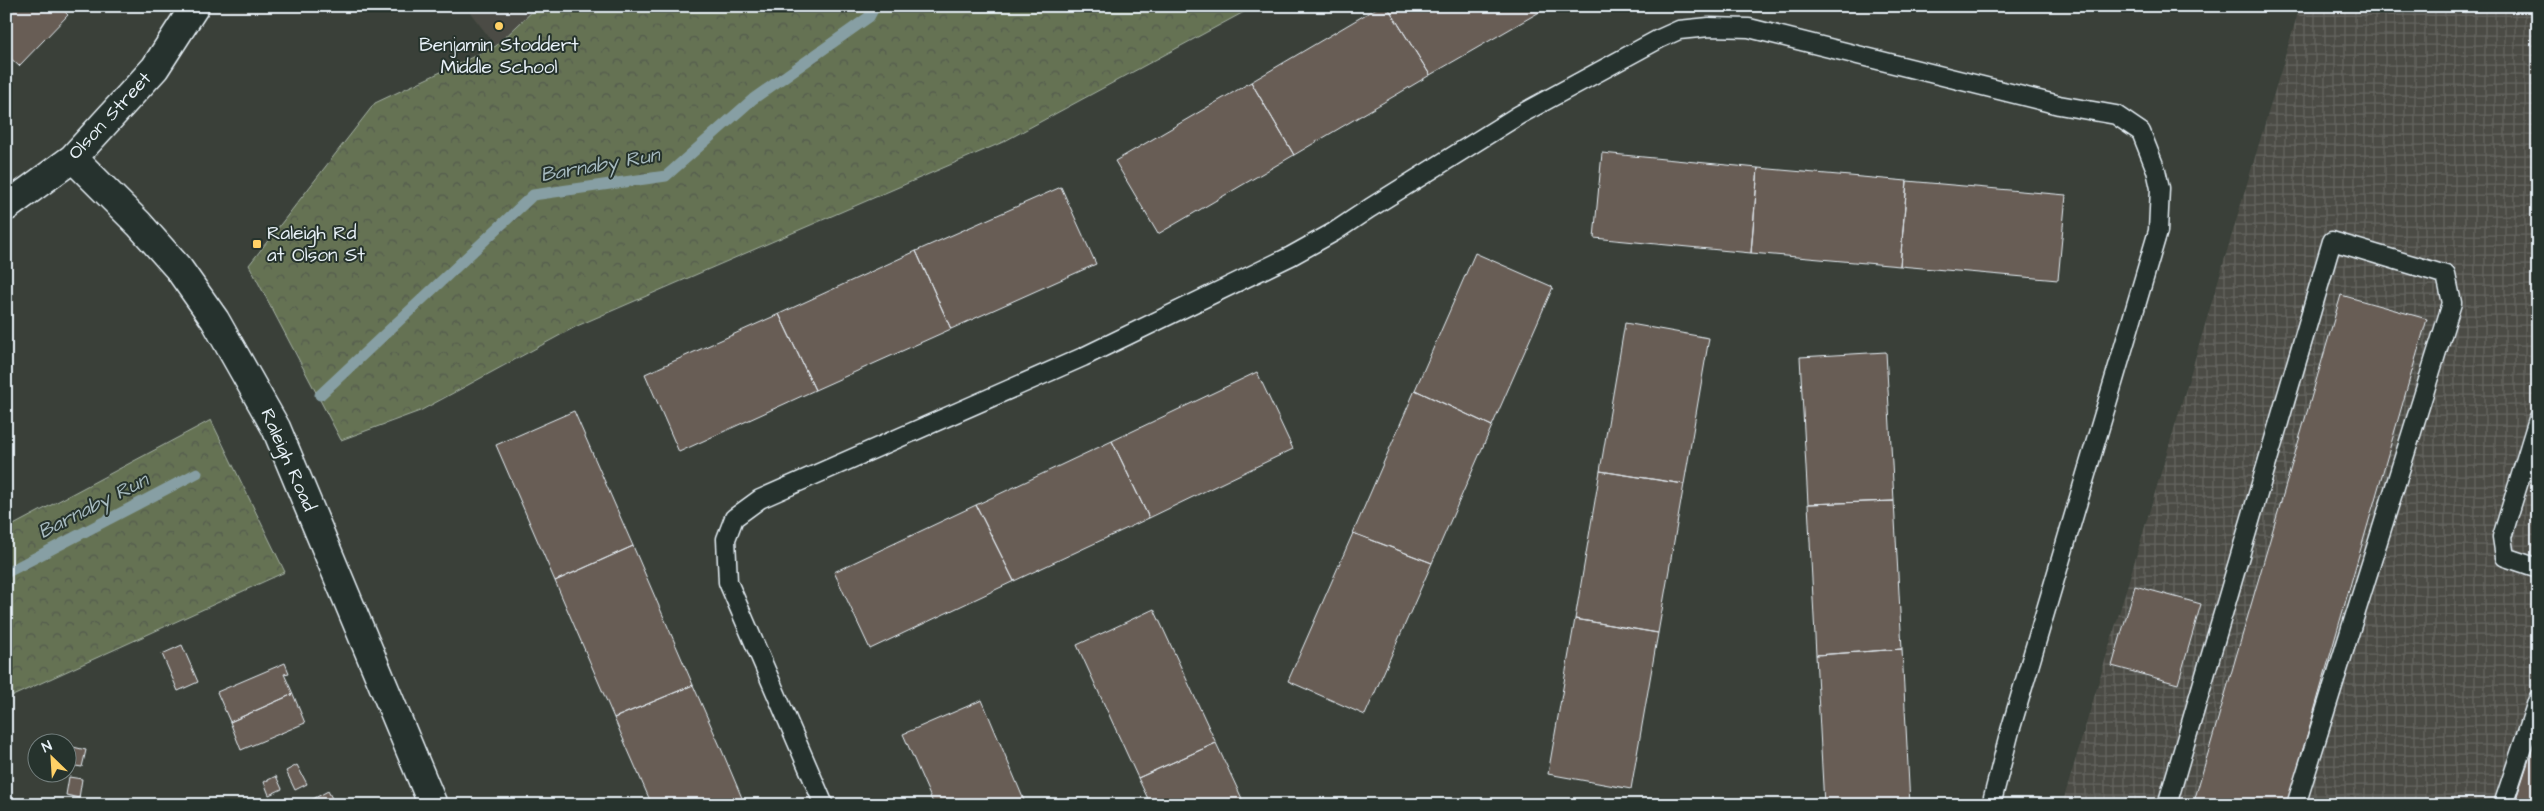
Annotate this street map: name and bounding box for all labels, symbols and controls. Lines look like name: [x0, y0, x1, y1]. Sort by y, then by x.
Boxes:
marker: Benjamin Stoddert Middle School: [493, 20, 505, 32]
place label: Benjamin Stoddert Middle School: [419, 32, 579, 81]
street label: Olson Street: [62, 66, 158, 166]
water label: Barnaby Run: [538, 140, 664, 190]
place label: Raleigh Rd at Olson St: [267, 220, 365, 269]
marker: Raleigh Rd at Olson St: [251, 238, 263, 250]
street label: Raleigh Road: [252, 404, 323, 516]
water label: Barnaby Run: [33, 465, 155, 547]
north arrow: [28, 734, 78, 784]
text: N: [39, 736, 55, 758]

